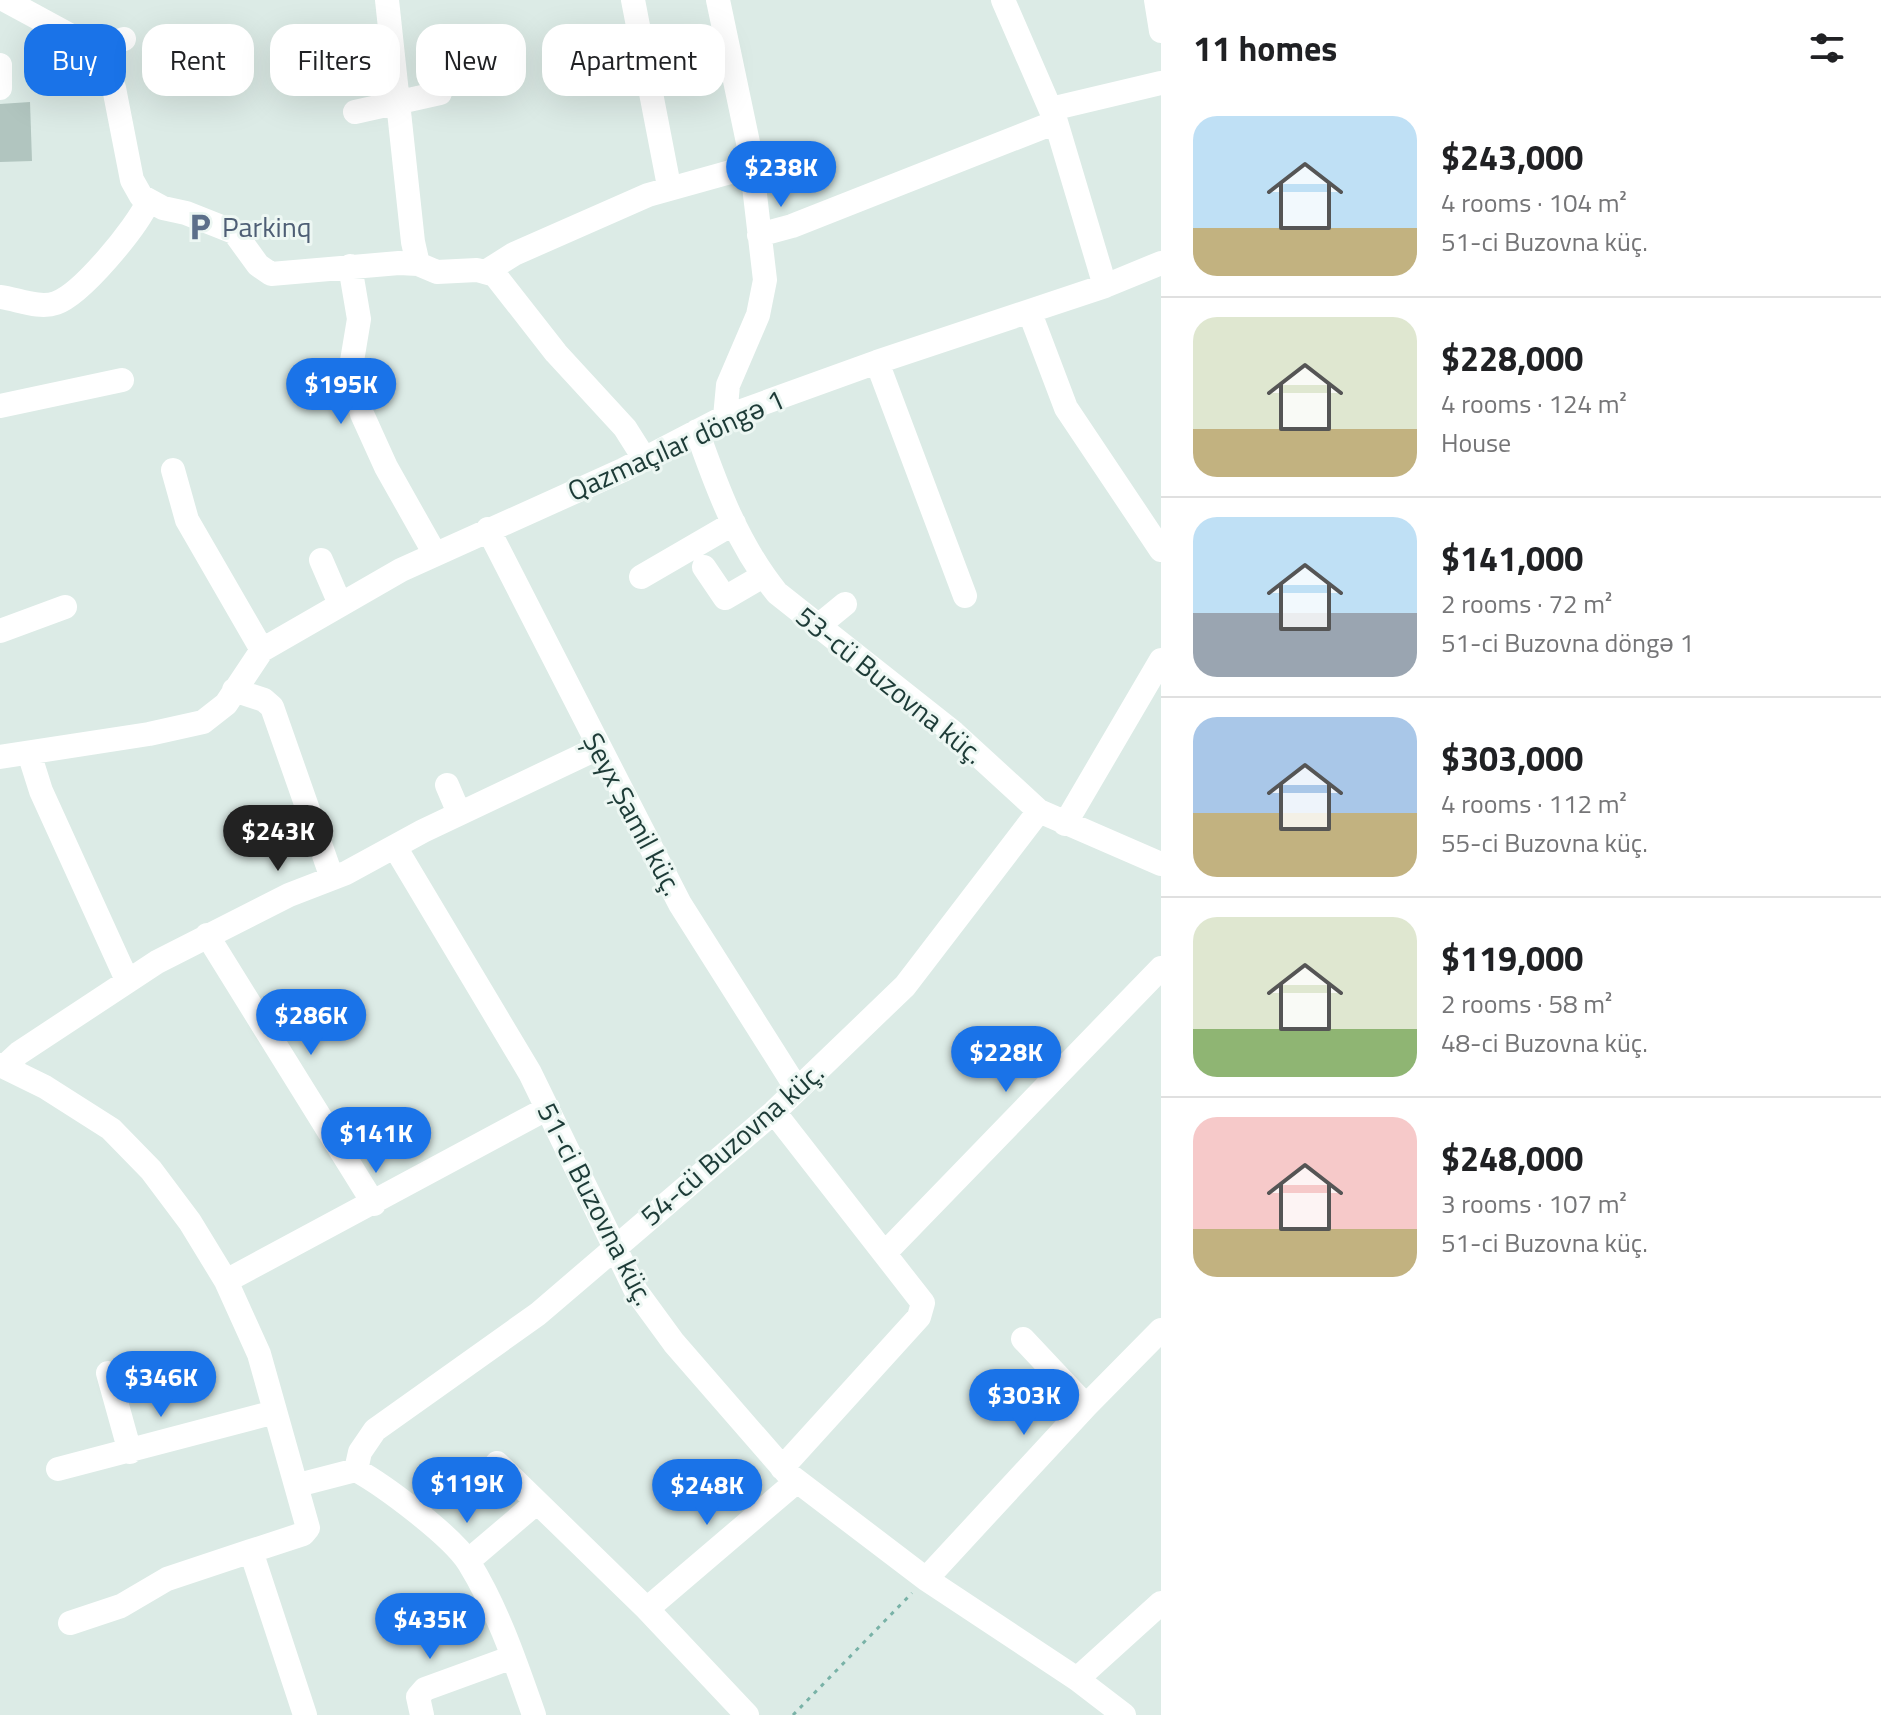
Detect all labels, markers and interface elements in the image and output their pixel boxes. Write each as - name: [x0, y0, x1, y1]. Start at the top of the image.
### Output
- text: 11 homes: [1193, 22, 1337, 74]
- chip: Buy: [24, 24, 126, 96]
- chip: Rent: [142, 24, 254, 96]
- chip: Filters: [270, 24, 400, 96]
- chip: New: [416, 24, 526, 96]
- chip: Apartment: [542, 24, 725, 96]
- icon: filters: [1805, 26, 1849, 70]
- text: $243,000: [1441, 131, 1583, 183]
- pin: $238K: [725, 141, 837, 209]
- text: $238K: [744, 147, 818, 186]
- icon: home: [1257, 148, 1353, 244]
- text: 4 rooms · 104 m²: [1441, 183, 1627, 222]
- place label: Parkinq: [222, 205, 312, 248]
- parking icon: Parkinq: [185, 212, 215, 242]
- text: 51-ci Buzovna küç.: [1441, 222, 1648, 261]
- text: $228,000: [1441, 332, 1583, 384]
- icon: home: [1257, 349, 1353, 445]
- pin: $195K: [285, 358, 397, 426]
- text: $195K: [304, 364, 378, 403]
- street label: Qazmaçılar döngə 1: [560, 377, 791, 512]
- text: 4 rooms · 124 m²: [1441, 384, 1627, 423]
- text: House: [1441, 423, 1511, 462]
- text: $141,000: [1441, 532, 1583, 584]
- icon: home: [1257, 549, 1353, 645]
- text: 2 rooms · 72 m²: [1441, 584, 1612, 623]
- street label: 53-cü Buzovna küç.: [787, 595, 994, 774]
- text: 51-ci Buzovna döngə 1: [1441, 623, 1694, 662]
- street label: Şeyx Şamil küç.: [572, 725, 695, 903]
- text: $303,000: [1441, 732, 1583, 784]
- icon: home: [1257, 749, 1353, 845]
- text: 4 rooms · 112 m²: [1441, 784, 1627, 823]
- pin: $243K: [222, 805, 334, 873]
- text: $243K: [241, 811, 315, 850]
- text: 55-ci Buzovna küç.: [1441, 823, 1648, 862]
- text: $119,000: [1441, 932, 1583, 984]
- icon: home: [1257, 949, 1353, 1045]
- text: 2 rooms · 58 m²: [1441, 984, 1612, 1023]
- pin: $286K: [255, 989, 367, 1057]
- text: $286K: [274, 995, 348, 1034]
- text: 48-ci Buzovna küç.: [1441, 1023, 1648, 1062]
- pin: $228K: [950, 1026, 1062, 1094]
- text: $228K: [969, 1032, 1043, 1071]
- street label: 54-cü Buzovna küç.: [630, 1051, 833, 1236]
- street label: 51-ci Buzovna küç.: [527, 1095, 666, 1313]
- pin: $141K: [320, 1107, 432, 1175]
- text: $141K: [339, 1113, 413, 1152]
- text: $248,000: [1441, 1132, 1583, 1184]
- icon: home: [1257, 1149, 1353, 1245]
- text: 3 rooms · 107 m²: [1441, 1184, 1627, 1223]
- text: 51-ci Buzovna küç.: [1441, 1223, 1648, 1262]
- pin: $346K: [105, 1351, 217, 1419]
- text: $346K: [124, 1357, 198, 1396]
- pin: $303K: [968, 1369, 1080, 1437]
- text: $303K: [987, 1375, 1061, 1414]
- pin: $119K: [411, 1457, 523, 1525]
- pin: $248K: [651, 1459, 763, 1527]
- text: $119K: [430, 1463, 504, 1502]
- text: $248K: [670, 1465, 744, 1504]
- pin: $435K: [374, 1593, 486, 1661]
- text: $435K: [393, 1599, 467, 1638]

